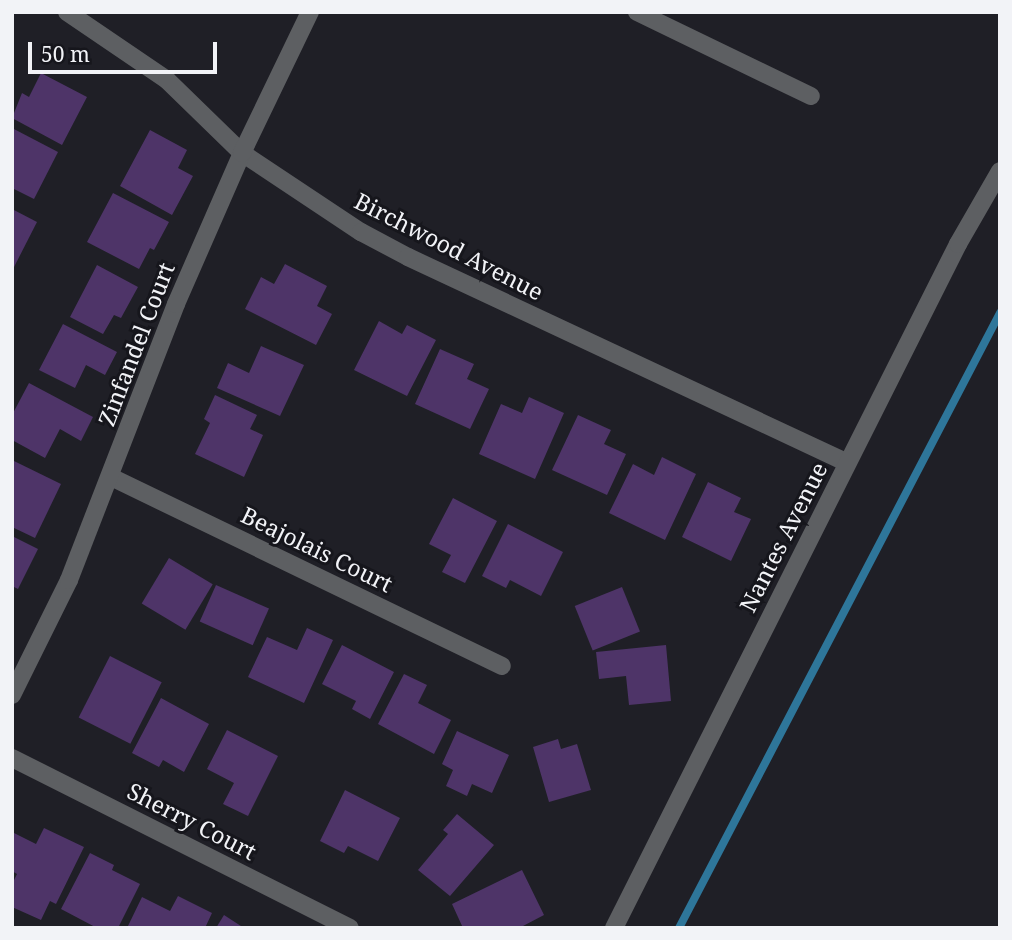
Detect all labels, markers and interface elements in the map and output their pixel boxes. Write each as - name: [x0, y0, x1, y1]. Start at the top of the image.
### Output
- scale bar: [32, 28, 220, 72]
- text: 50 m: [41, 40, 90, 68]
- street label: Birchwood Avenue: [350, 187, 548, 305]
- street label: Zinfandel Court: [92, 259, 180, 429]
- street label: Nantes Avenue: [733, 458, 833, 616]
- street label: Beajolais Court: [237, 500, 397, 598]
- street label: Sherry Court: [123, 777, 261, 865]

